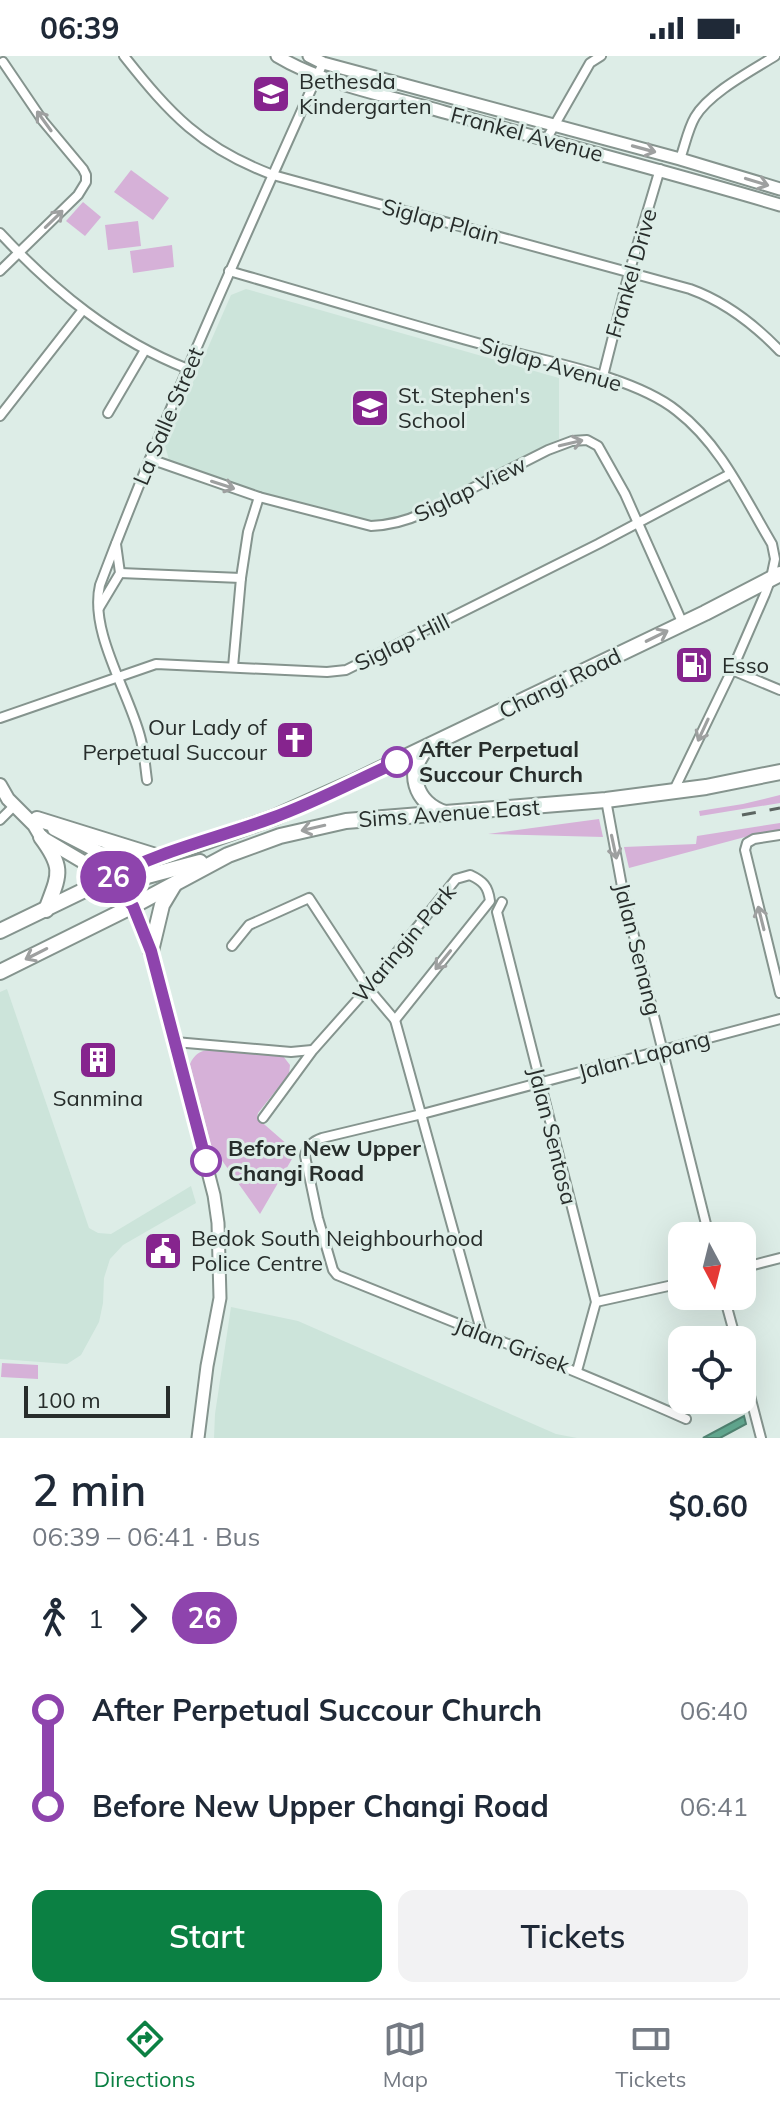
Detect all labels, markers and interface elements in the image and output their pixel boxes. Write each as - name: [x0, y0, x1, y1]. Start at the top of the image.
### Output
- text: 06:39: [40, 9, 119, 47]
- place label: Bethesda Kindergarten: [299, 67, 432, 120]
- school or university icon: Bethesda Kindergarten: [250, 73, 292, 115]
- street label: Frankel Avenue: [448, 100, 606, 168]
- one-way arrow: [35, 111, 52, 133]
- one-way arrow: [630, 142, 656, 157]
- one-way arrow: [744, 176, 769, 190]
- street label: Siglap Plain: [379, 192, 503, 250]
- street label: Frankel Drive: [599, 205, 663, 341]
- one-way arrow: [44, 210, 63, 229]
- street label: Siglap Avenue: [477, 330, 625, 398]
- street label: La Salle Street: [126, 343, 210, 489]
- place label: St. Stephen's School: [398, 381, 530, 434]
- school or university icon: St. Stephen's School: [349, 387, 391, 429]
- one-way arrow: [558, 435, 583, 450]
- street label: Siglap View: [409, 450, 531, 528]
- one-way arrow: [210, 478, 235, 493]
- street label: Siglap Hill: [350, 607, 454, 677]
- one-way arrow: [645, 628, 669, 643]
- street label: Changi Road: [494, 641, 626, 725]
- fuel station icon: Esso: [673, 644, 715, 686]
- place label: Esso: [722, 651, 769, 679]
- place label: Our Lady of Perpetual Succour: [83, 713, 268, 766]
- one-way arrow: [695, 718, 710, 742]
- church icon: Our Lady of Perpetual Succour: [274, 719, 316, 761]
- place label: After Perpetual Succour Church: [419, 735, 583, 788]
- marker: After Perpetual Succour Church: [382, 747, 412, 777]
- street label: Sims Avenue East: [357, 793, 541, 833]
- one-way arrow: [300, 821, 326, 836]
- one-way arrow: [607, 833, 622, 859]
- line badge: 26: [77, 851, 149, 903]
- text: 26: [96, 859, 130, 894]
- street label: Waringin Park: [346, 878, 462, 1008]
- street label: Jalan Senang: [608, 880, 668, 1018]
- one-way arrow: [753, 905, 768, 931]
- one-way arrow: [25, 947, 49, 962]
- one-way arrow: [434, 950, 452, 971]
- street label: Jalan Lapang: [575, 1024, 713, 1086]
- building icon: Sanmina: [77, 1039, 119, 1081]
- street label: Jalan Sentosa: [522, 1065, 584, 1207]
- place label: Sanmina: [53, 1084, 143, 1112]
- place label: Before New Upper Changi Road: [228, 1134, 421, 1187]
- marker: Before New Upper Changi Road: [191, 1146, 221, 1176]
- north arrow: [668, 1222, 756, 1310]
- map controls: [668, 1222, 756, 1414]
- place label: Bedok South Neighbourhood Police Centre: [191, 1224, 484, 1277]
- public building icon: Bedok South Neighbourhood Police Centre: [142, 1230, 184, 1272]
- street label: Jalan Grisek: [450, 1310, 574, 1380]
- button: locate: [668, 1326, 756, 1414]
- scale bar: [24, 1382, 170, 1418]
- text: 100 m: [36, 1386, 101, 1414]
- text: 2 min: [32, 1462, 146, 1517]
- text: $0.60: [669, 1487, 748, 1525]
- text: 06:39 – 06:41 · Bus: [32, 1520, 261, 1553]
- icon: walk: [32, 1596, 76, 1640]
- icon: forward: [116, 1596, 160, 1640]
- text: 26: [188, 1600, 221, 1635]
- text: 1: [88, 1602, 104, 1635]
- text: After Perpetual Succour Church: [92, 1691, 542, 1729]
- text: 06:40: [680, 1694, 748, 1727]
- text: Before New Upper Changi Road: [92, 1787, 549, 1825]
- text: 06:41: [680, 1790, 748, 1823]
- button: Start: [32, 1890, 382, 1982]
- button: Tickets: [398, 1890, 748, 1982]
- tab: Directions: [94, 2017, 195, 2093]
- tab: Map: [383, 2017, 428, 2093]
- tab: Tickets: [615, 2017, 686, 2093]

